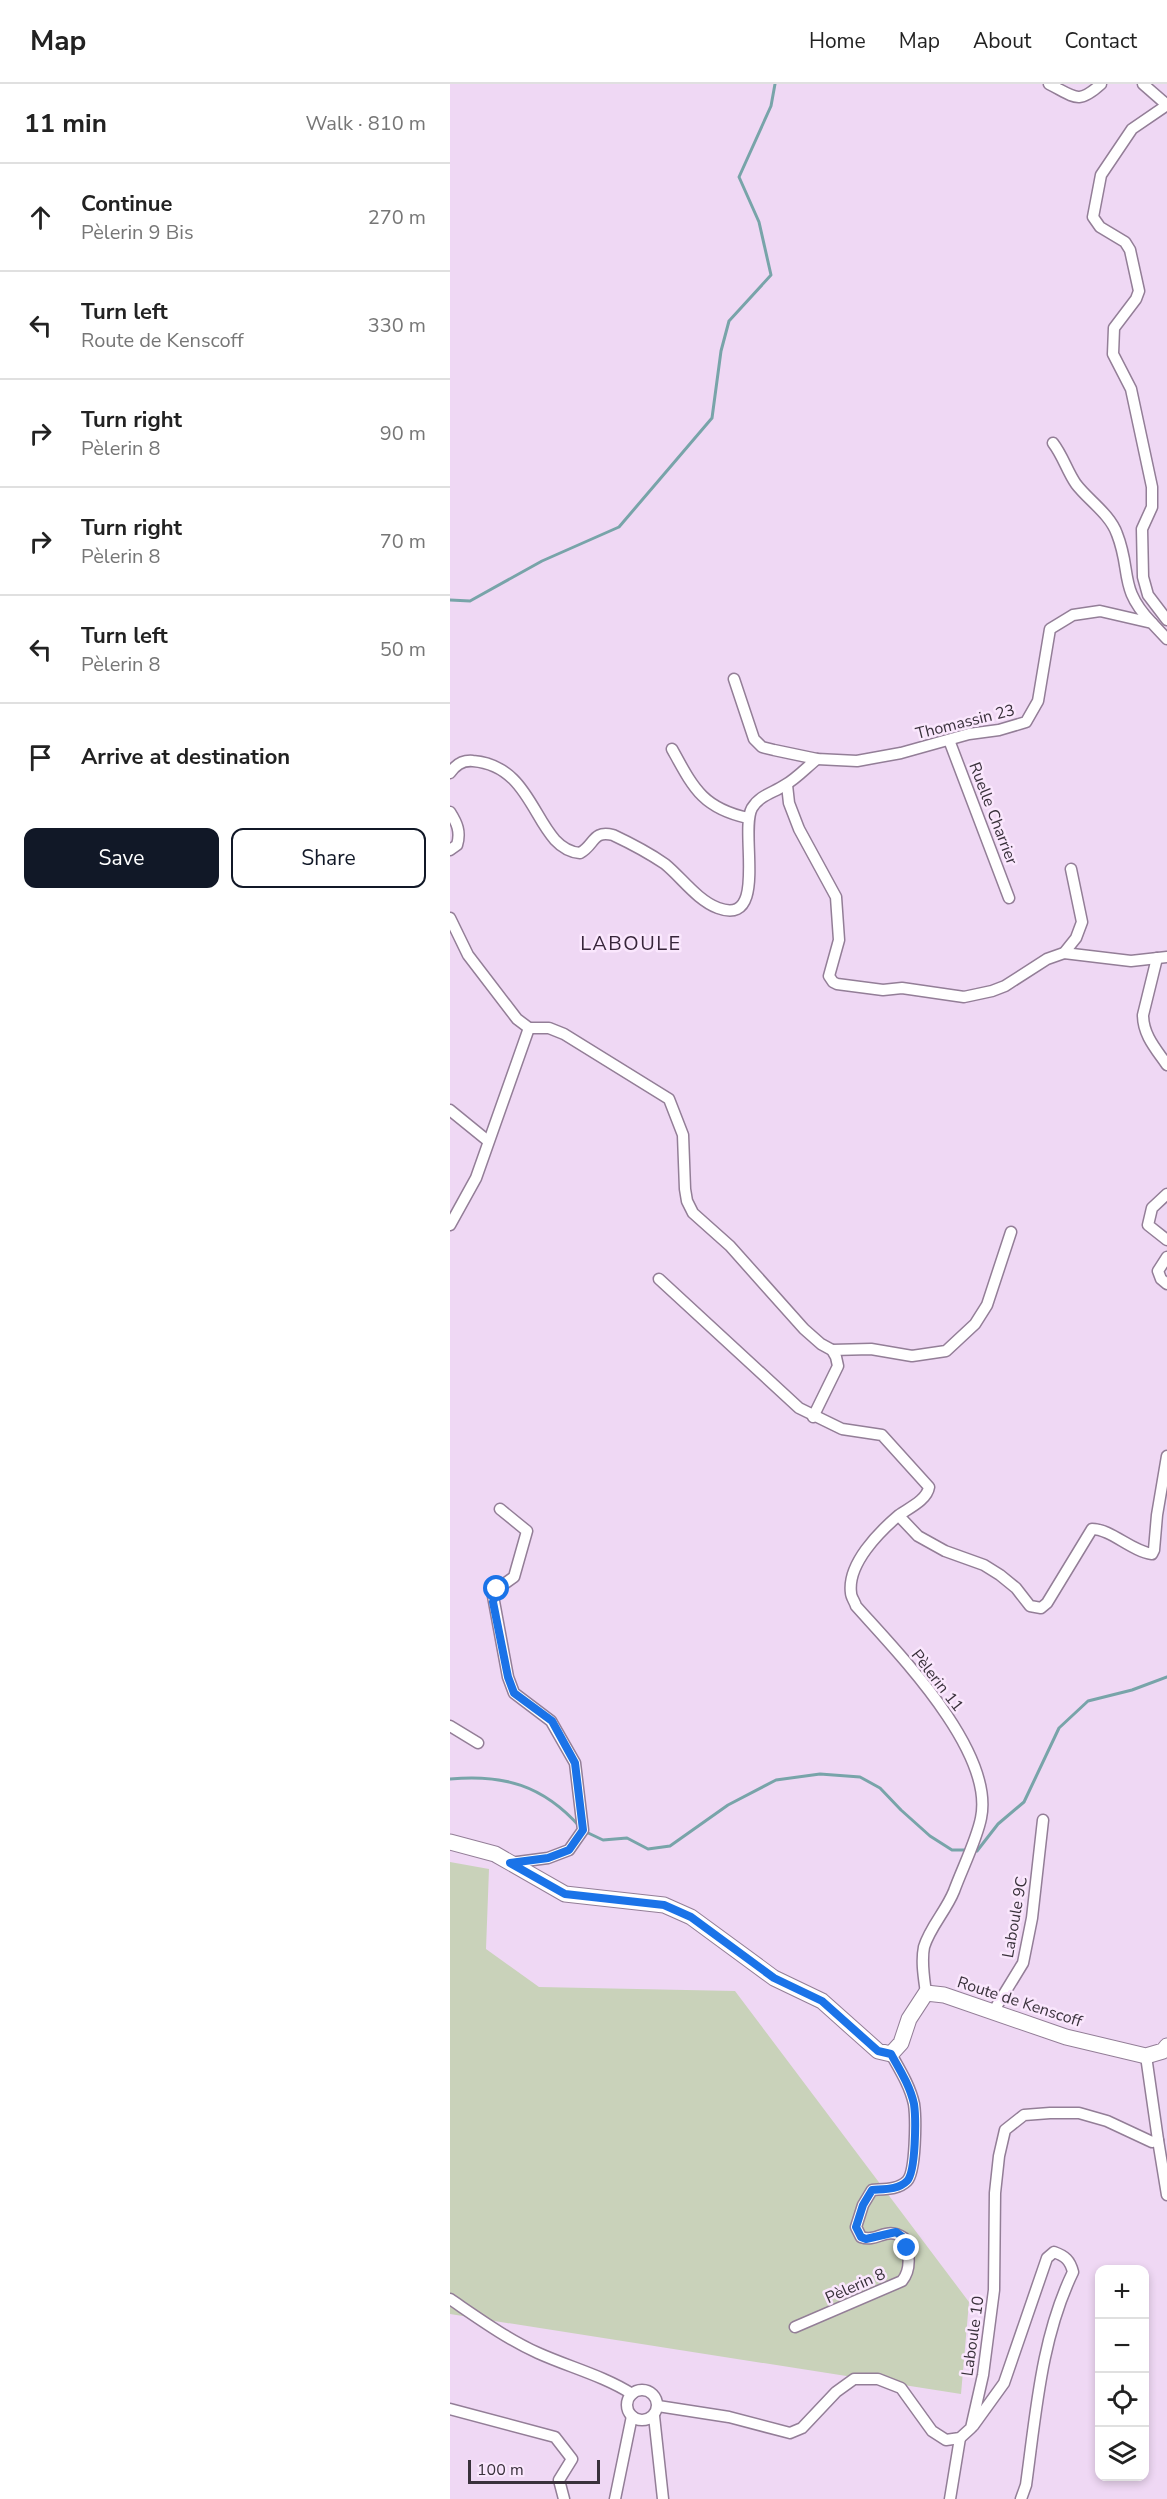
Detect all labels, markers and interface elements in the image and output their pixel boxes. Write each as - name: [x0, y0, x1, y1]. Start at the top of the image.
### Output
- text: Map: [30, 22, 86, 60]
- text: Home: [809, 27, 866, 55]
- text: Map: [899, 27, 940, 55]
- text: About: [973, 27, 1031, 55]
- text: Contact: [1064, 27, 1137, 55]
- text: 11 min: [24, 106, 107, 141]
- text: Walk · 810 m: [306, 110, 426, 137]
- text: Continue: [81, 189, 172, 219]
- icon: ahead: [24, 201, 57, 234]
- text: 270 m: [368, 204, 426, 231]
- text: Pèlerin 9 Bis: [81, 219, 194, 246]
- text: Turn left: [81, 297, 168, 327]
- icon: left: [24, 309, 57, 342]
- text: 330 m: [368, 312, 426, 339]
- text: Route de Kenscoff: [81, 327, 244, 354]
- text: Turn right: [81, 405, 182, 435]
- icon: right: [24, 417, 57, 450]
- text: 90 m: [380, 420, 426, 447]
- text: Pèlerin 8: [81, 435, 161, 462]
- text: Turn right: [81, 513, 182, 543]
- icon: right: [24, 525, 57, 558]
- text: 70 m: [380, 528, 426, 555]
- text: Pèlerin 8: [81, 543, 161, 570]
- text: Turn left: [81, 621, 168, 651]
- icon: left: [24, 633, 57, 666]
- text: 50 m: [380, 636, 426, 663]
- text: Pèlerin 8: [81, 651, 161, 678]
- street label: Thomassin 23: [913, 699, 1017, 745]
- icon: arrive: [24, 741, 57, 774]
- text: Arrive at destination: [81, 742, 290, 772]
- street label: Ruelle Charrier: [963, 759, 1023, 868]
- button: Save: [24, 828, 219, 888]
- button: Share: [231, 828, 426, 888]
- district label: LABOULE: [580, 930, 682, 957]
- route start: [483, 1575, 509, 1601]
- street label: Pèlerin 11: [906, 1645, 968, 1716]
- street label: Laboule 9C: [997, 1875, 1033, 1959]
- street label: Route de Kenscoff: [954, 1971, 1086, 2033]
- route end: [893, 2234, 919, 2260]
- street label: Pèlerin 8: [822, 2263, 889, 2309]
- map controls: [1095, 2265, 1149, 2481]
- button: +: [1095, 2265, 1149, 2319]
- street label: Laboule 10: [956, 2295, 990, 2378]
- button: −: [1095, 2319, 1149, 2373]
- button: locate: [1095, 2373, 1149, 2427]
- button: layers: [1095, 2427, 1149, 2481]
- scale bar: [468, 2457, 600, 2484]
- text: 100 m: [477, 2459, 524, 2481]

